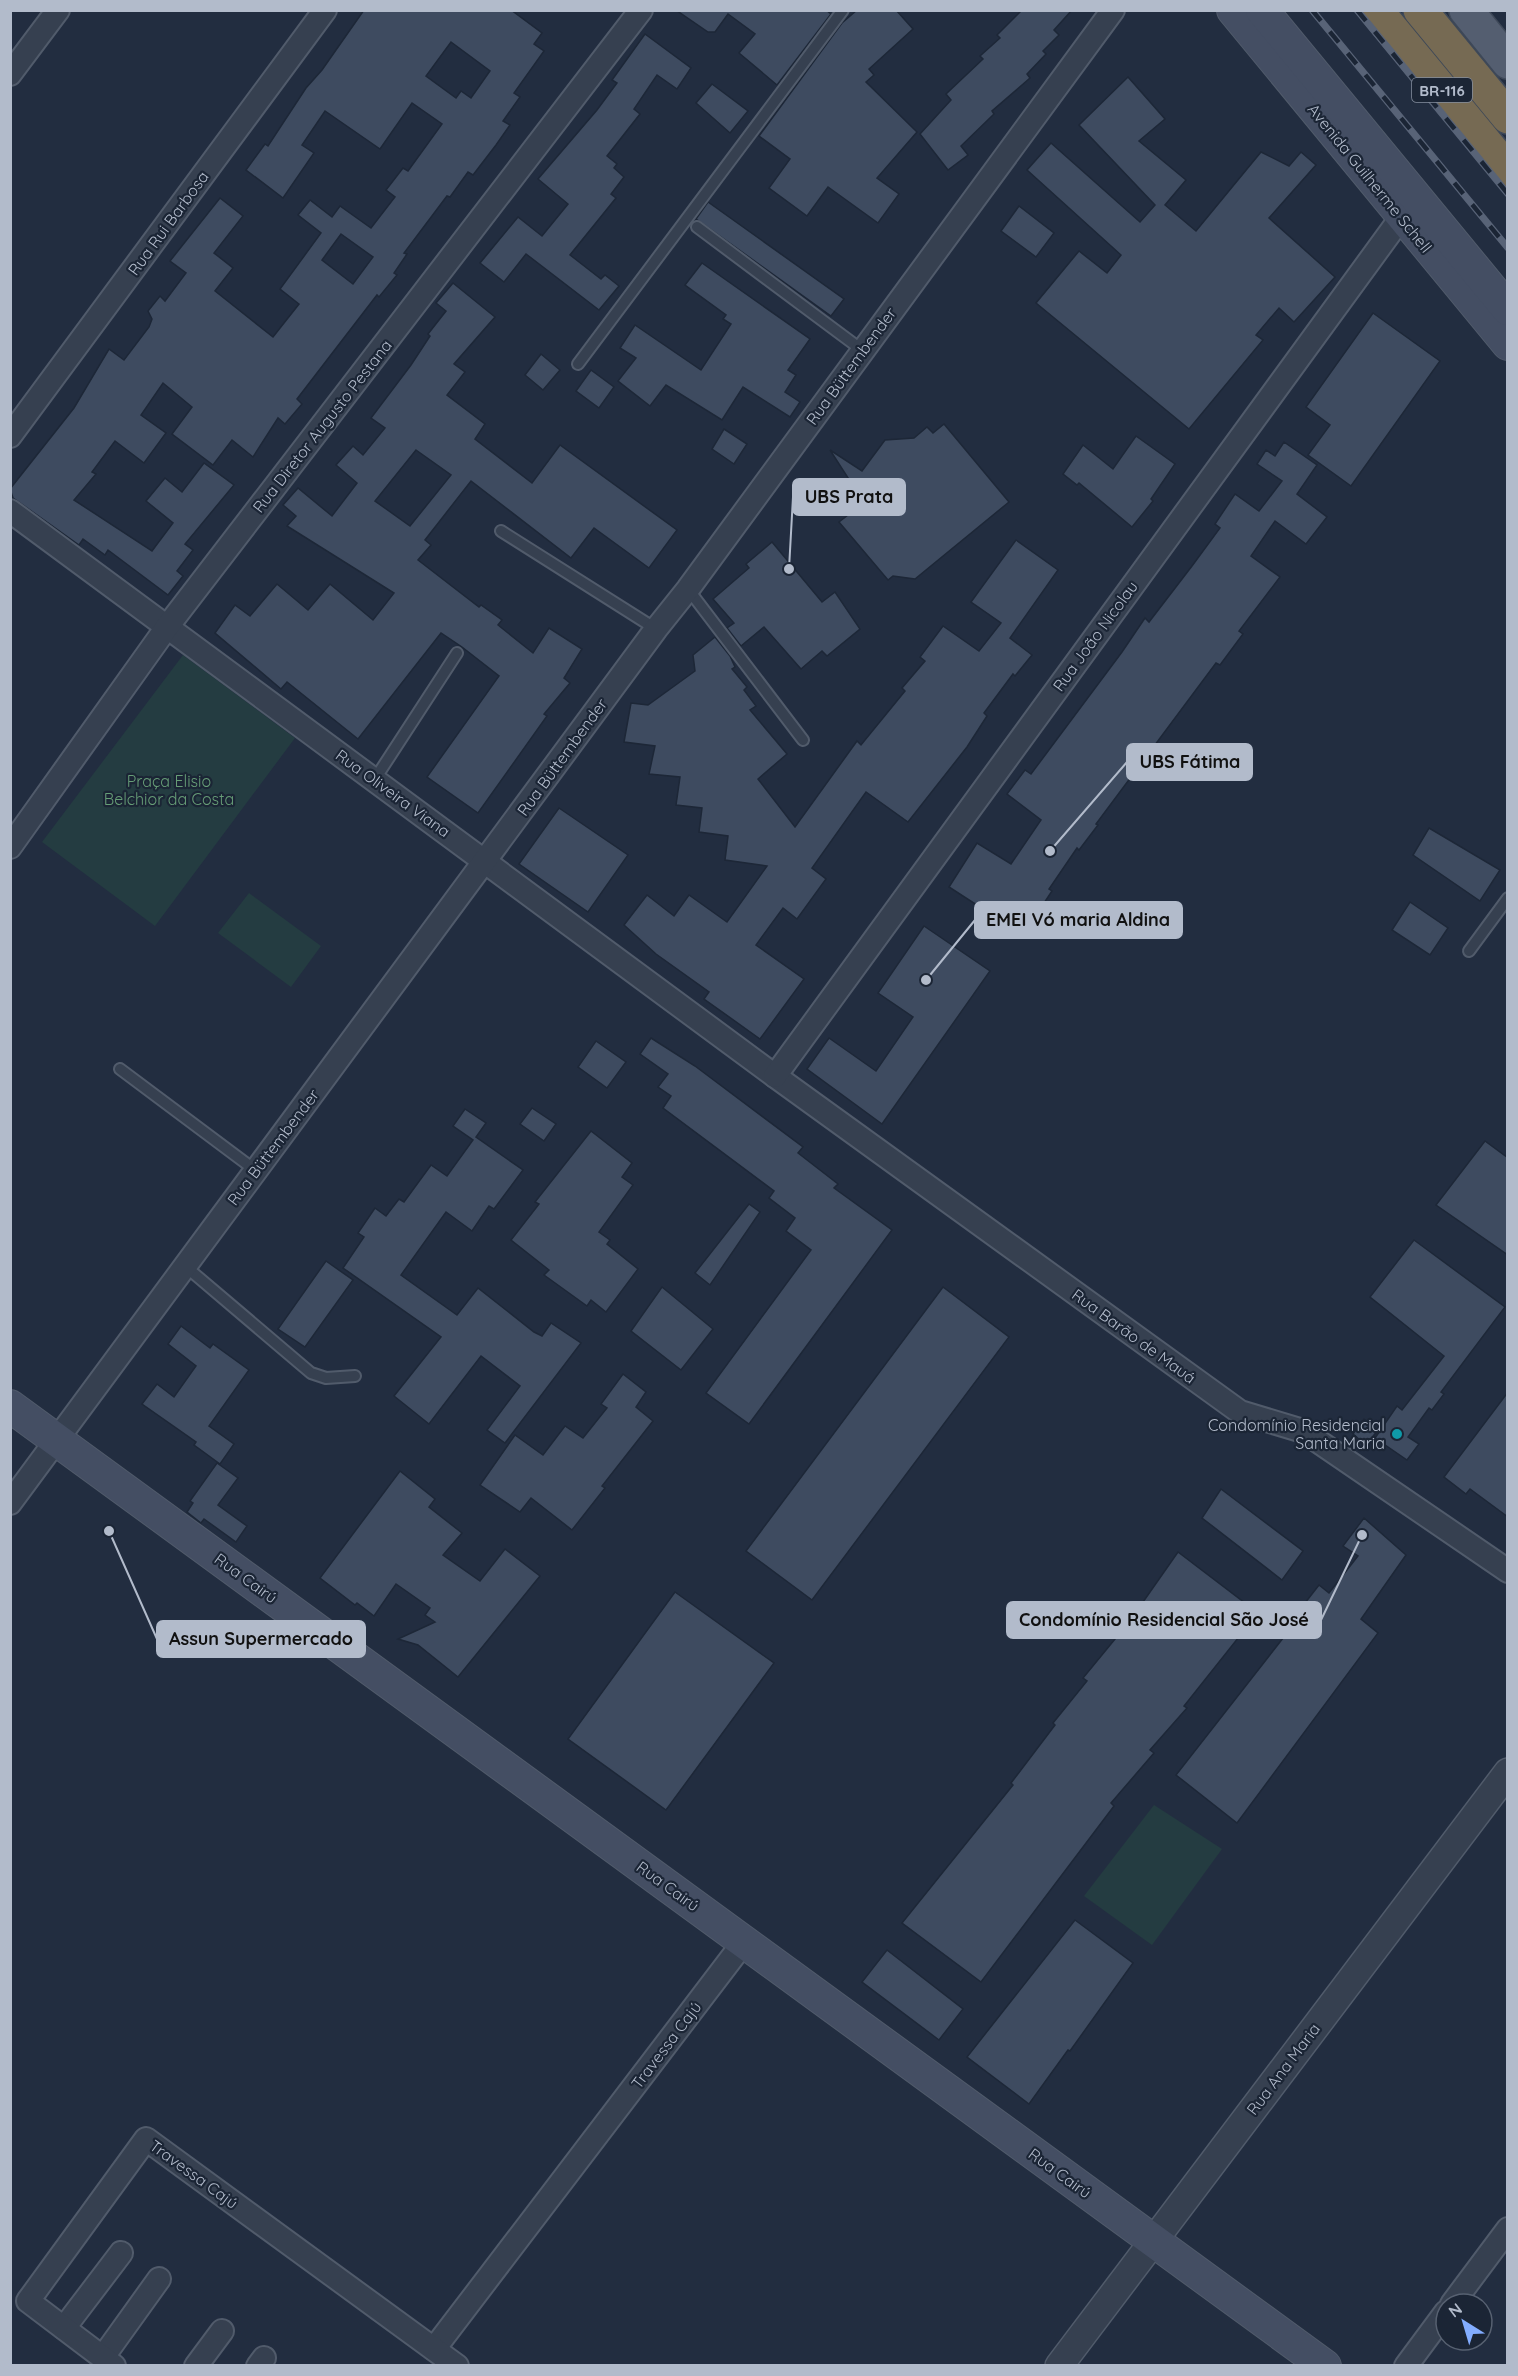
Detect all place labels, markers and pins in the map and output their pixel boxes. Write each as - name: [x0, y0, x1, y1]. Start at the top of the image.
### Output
- callout: UBS Prata: [793, 479, 905, 515]
- callout: UBS Fátima: [1127, 744, 1252, 780]
- callout: EMEI Vó maria Aldina: [975, 902, 1182, 938]
- place label: Condomínio Residencial Santa Maria: [1208, 1415, 1385, 1453]
- marker: Condomínio Residencial Santa Maria: [1390, 1427, 1404, 1441]
- callout: Condomínio Residencial São José: [1007, 1602, 1321, 1638]
- callout: Assun Supermercado: [157, 1621, 365, 1657]

